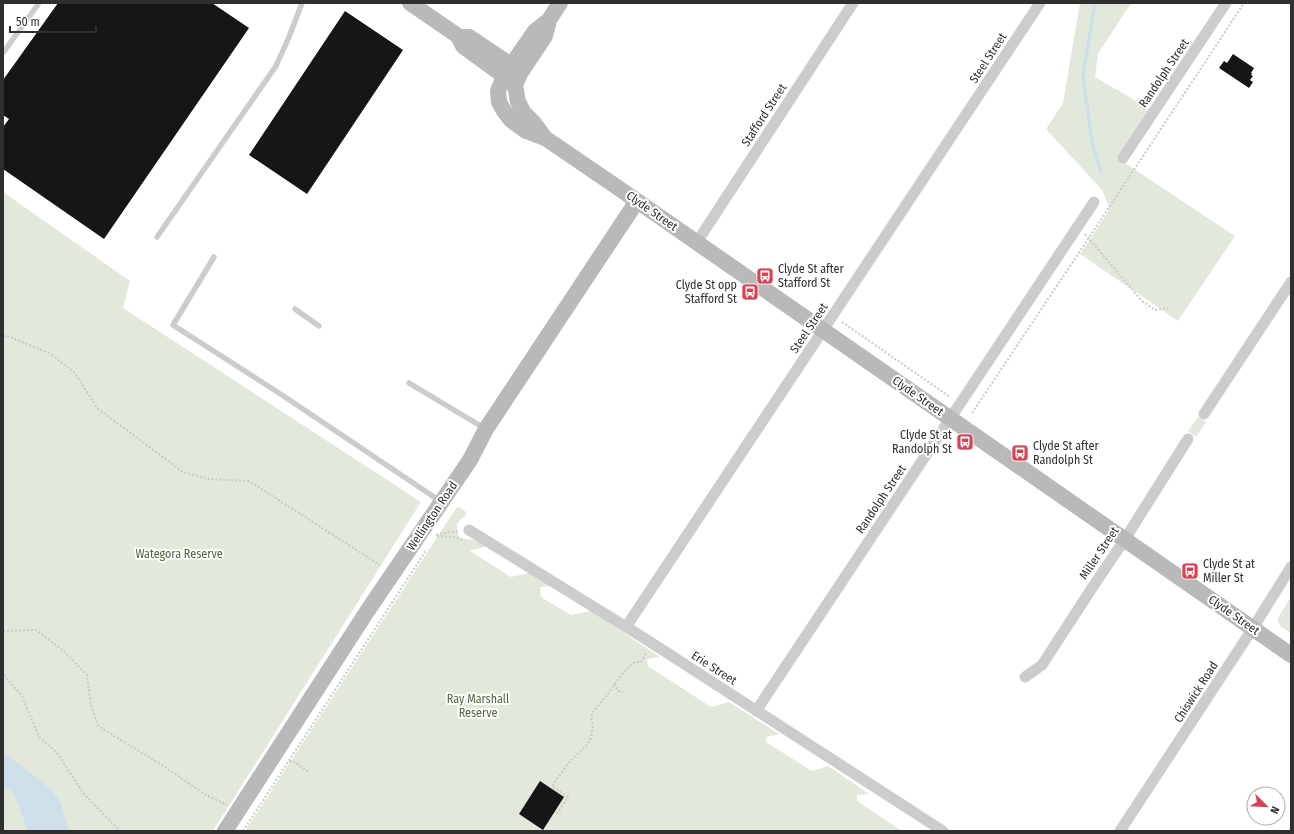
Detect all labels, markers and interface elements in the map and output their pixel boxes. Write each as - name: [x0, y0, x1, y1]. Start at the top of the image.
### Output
- scale bar: [10, 8, 96, 34]
- text: 50 m: [16, 15, 40, 29]
- street label: Steel Street: [967, 30, 1009, 86]
- street label: Randolph Street: [1136, 36, 1192, 110]
- street label: Stafford Street: [739, 81, 789, 149]
- street label: Clyde Street: [624, 188, 680, 234]
- place label: Clyde St after Stafford St: [778, 262, 844, 290]
- bus stop icon: Clyde St after Stafford St: [755, 266, 775, 286]
- place label: Clyde St opp Stafford St: [676, 278, 737, 306]
- bus stop icon: Clyde St opp Stafford St: [740, 282, 760, 302]
- street label: Steel Street: [787, 300, 831, 356]
- street label: Clyde Street: [890, 373, 946, 419]
- place label: Clyde St at Randolph St: [892, 428, 952, 456]
- bus stop icon: Clyde St at Randolph St: [955, 432, 975, 452]
- place label: Clyde St after Randolph St: [1033, 439, 1099, 467]
- bus stop icon: Clyde St after Randolph St: [1010, 443, 1030, 463]
- street label: Randolph Street: [853, 462, 909, 536]
- street label: Wellington Road: [404, 479, 460, 553]
- street label: Miller Street: [1076, 524, 1122, 582]
- park label: Wategora Reserve: [135, 547, 223, 561]
- place label: Clyde St at Miller St: [1203, 557, 1255, 585]
- bus stop icon: Clyde St at Miller St: [1180, 561, 1200, 581]
- street label: Clyde Street: [1206, 592, 1262, 638]
- street label: Erie Street: [689, 648, 739, 688]
- street label: Chiswick Road: [1171, 659, 1221, 725]
- park label: Ray Marshall Reserve: [447, 692, 509, 720]
- north arrow: [1246, 786, 1286, 826]
- text: N: [1267, 804, 1282, 816]

